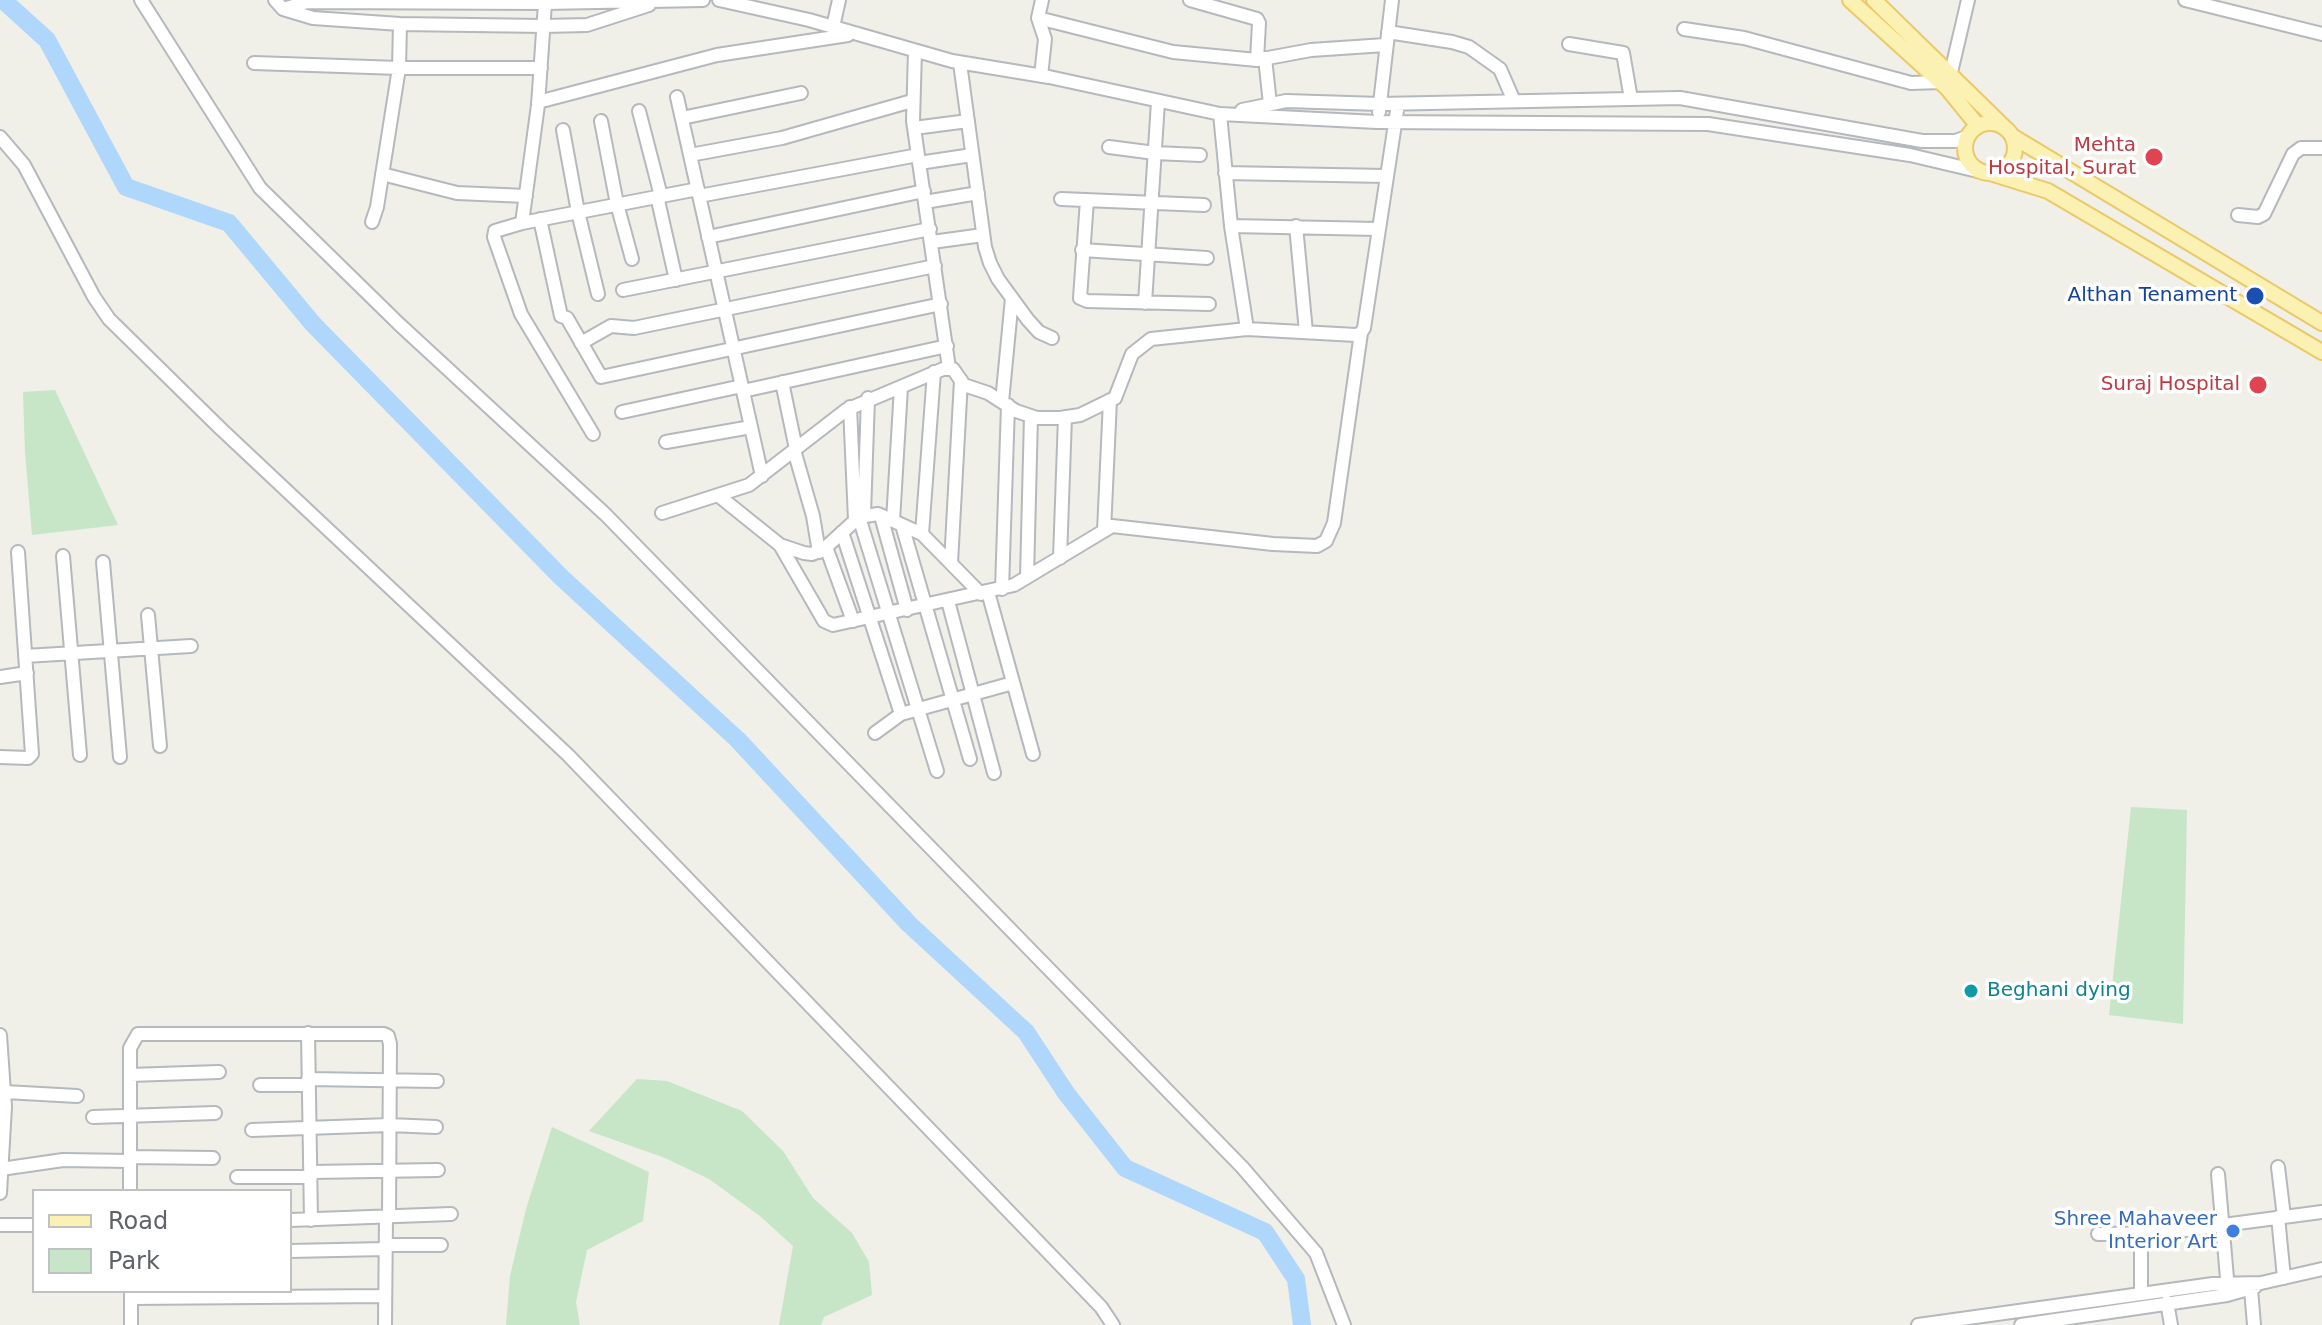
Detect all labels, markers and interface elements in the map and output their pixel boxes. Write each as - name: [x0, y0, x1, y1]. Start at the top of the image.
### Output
- place label: Mehta Hospital, Surat: [1988, 134, 2136, 181]
- marker: Mehta Hospital, Surat: [2143, 146, 2165, 168]
- place label: Althan Tenament: [2068, 284, 2237, 308]
- marker: Althan Tenament: [2244, 285, 2266, 307]
- place label: Suraj Hospital: [2101, 373, 2240, 397]
- marker: Suraj Hospital: [2247, 374, 2269, 396]
- place label: Beghani dying: [1987, 979, 2131, 1003]
- marker: Beghani dying: [1962, 982, 1980, 1000]
- legend: [32, 1189, 292, 1293]
- text: Road: [108, 1207, 168, 1235]
- place label: Shree Mahaveer Interior Art: [2054, 1208, 2217, 1255]
- marker: Shree Mahaveer Interior Art: [2224, 1222, 2242, 1240]
- text: Park: [108, 1247, 160, 1275]

